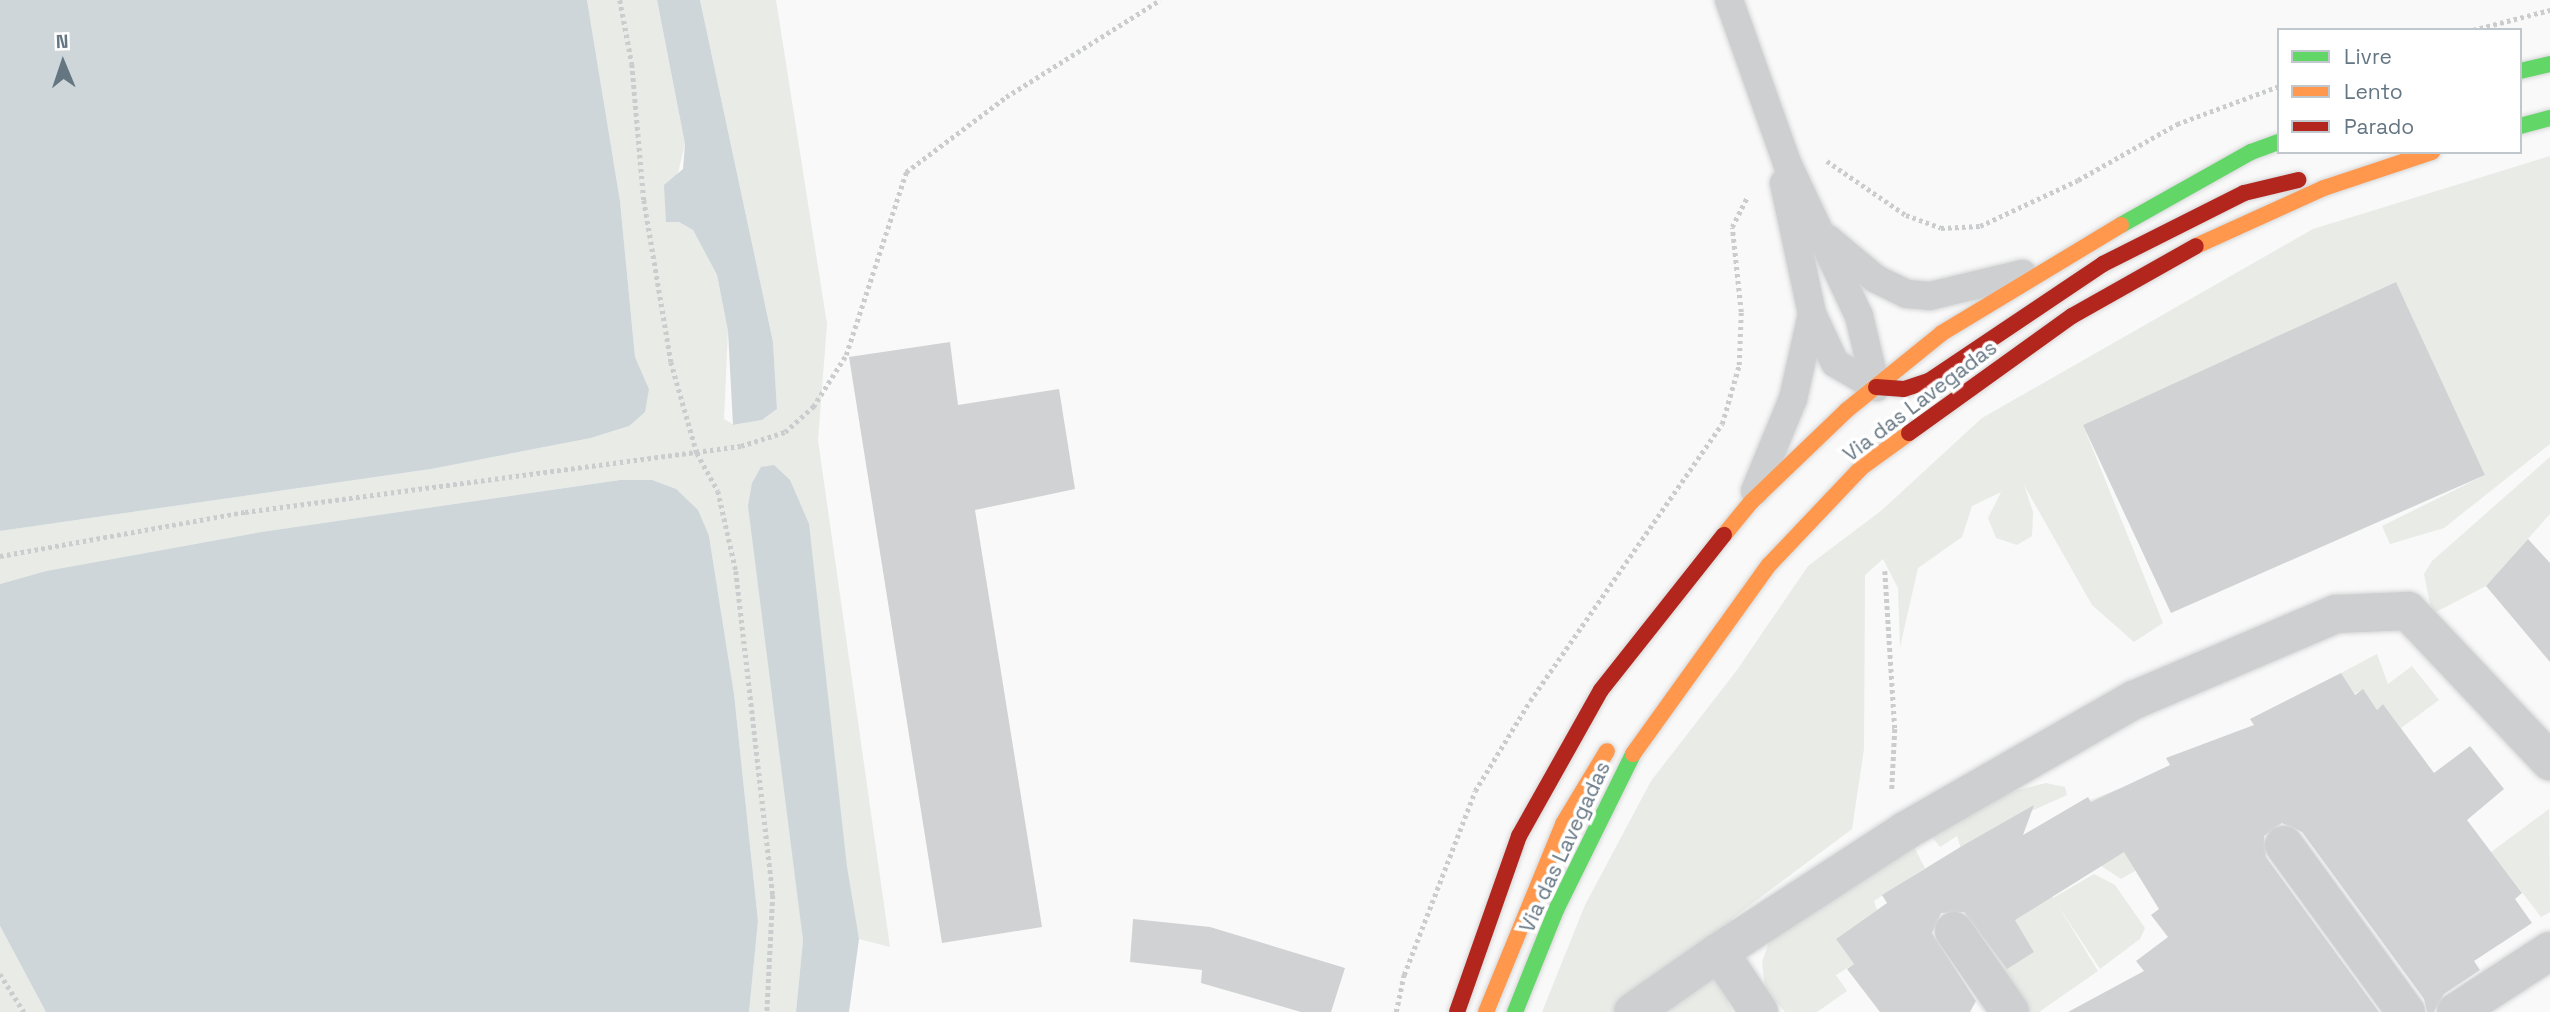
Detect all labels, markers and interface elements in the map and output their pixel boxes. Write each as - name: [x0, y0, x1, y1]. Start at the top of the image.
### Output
- north arrow: [28, 28, 98, 98]
- legend: [2277, 28, 2522, 154]
- text: N: [55, 29, 69, 54]
- text: Livre: [2344, 43, 2392, 70]
- text: Lento: [2344, 78, 2403, 105]
- text: Parado: [2344, 113, 2414, 140]
- street label: Via das Lavegadas: [1838, 335, 2002, 467]
- street label: Via das Lavegadas: [1514, 757, 1616, 937]

